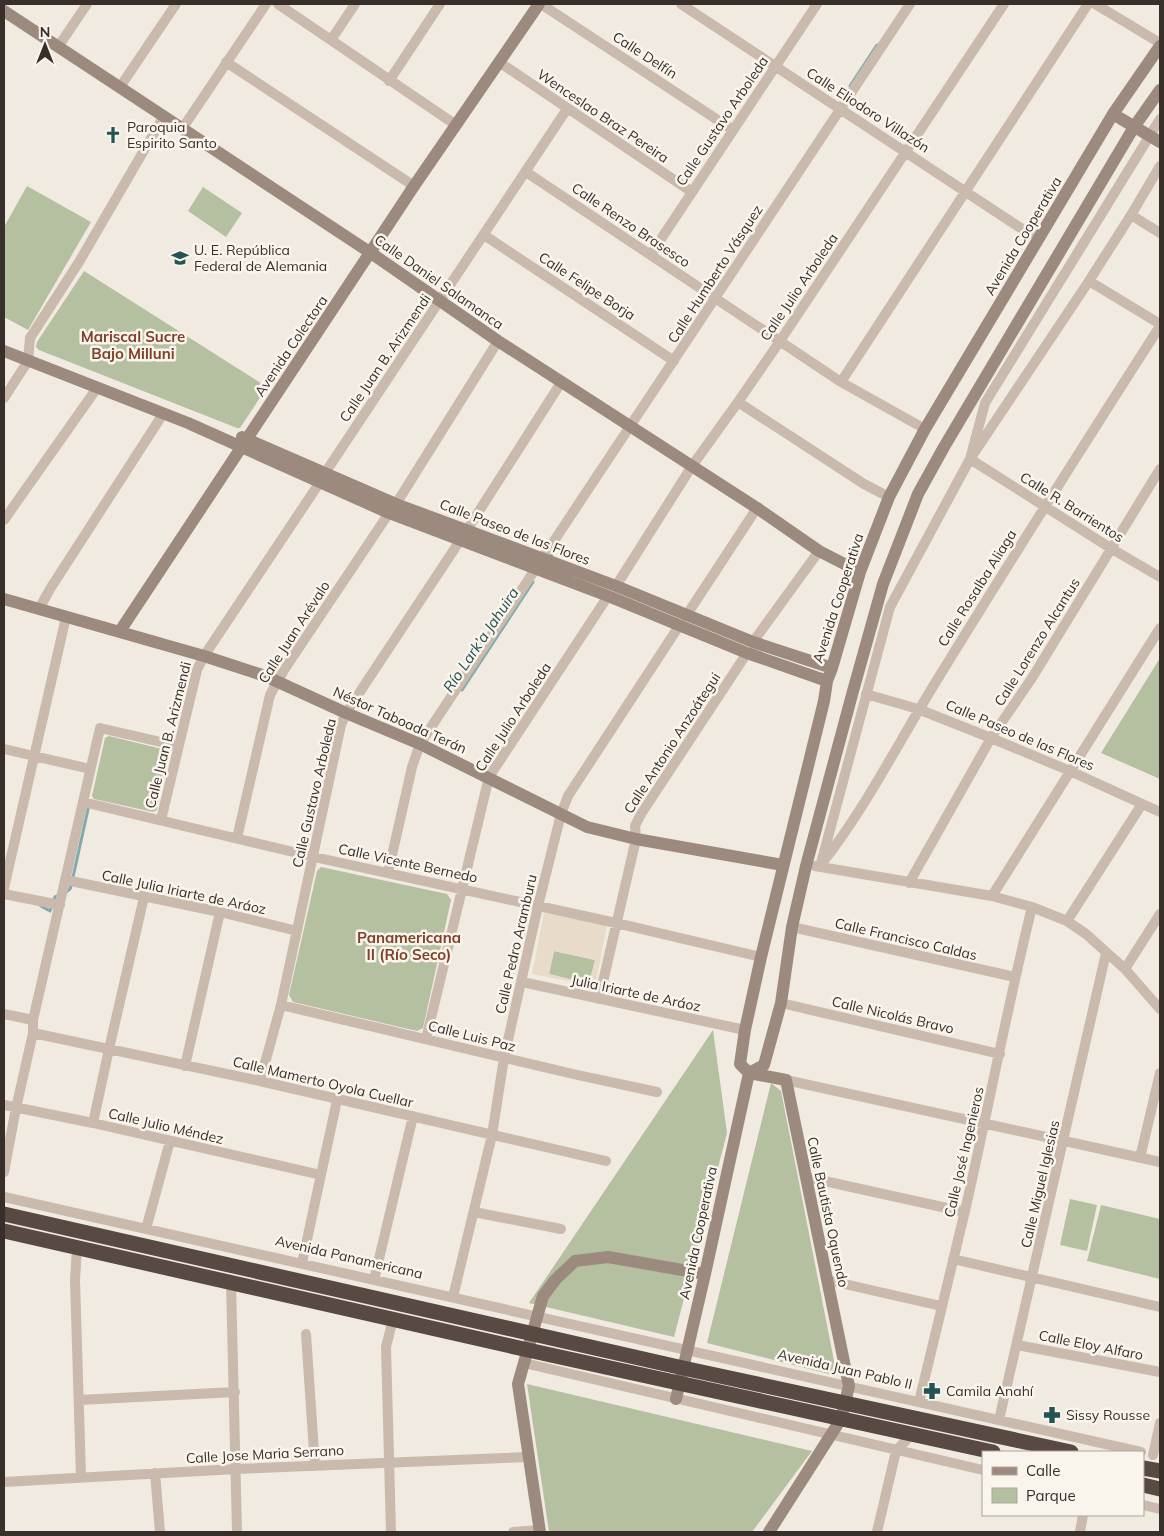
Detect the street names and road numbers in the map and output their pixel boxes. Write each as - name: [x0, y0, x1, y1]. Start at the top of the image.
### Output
- street label: Calle Delfín: [609, 27, 681, 83]
- street label: Calle Gustavo Arboleda: [672, 53, 772, 189]
- street label: Calle Eliodoro Villazón: [803, 63, 933, 157]
- street label: Wenceslao Braz Pereira: [534, 65, 672, 167]
- street label: Avenida Cooperativa: [980, 173, 1066, 299]
- street label: Calle Renzo Brasesco: [568, 179, 694, 271]
- street label: Calle Humberto Vásquez: [664, 202, 766, 346]
- street label: Calle Julio Arboleda: [756, 230, 842, 344]
- street label: Calle Daniel Salamanca: [371, 231, 507, 333]
- street label: Calle Felipe Borja: [535, 248, 639, 324]
- street label: Calle Juan B. Arizmendi: [335, 291, 435, 425]
- street label: Avenida Colectora: [251, 292, 331, 400]
- street label: Calle R. Barrientos: [1017, 468, 1127, 546]
- street label: Calle Paseo de las Flores: [437, 495, 593, 569]
- street label: Calle Rosalba Aliaga: [934, 526, 1020, 650]
- street label: Avenida Cooperativa: [809, 531, 867, 665]
- street label: Calle Lorenzo Alcantus: [990, 574, 1084, 709]
- street label: Calle Juan Arévalo: [254, 577, 334, 687]
- street label: Calle Julio Arboleda: [471, 659, 555, 775]
- street label: Calle Juan B. Arizmendi: [141, 660, 195, 810]
- street label: Calle Antonio Anzoátegui: [620, 669, 724, 817]
- street label: Néstor Taboada Terán: [330, 682, 470, 758]
- street label: Calle Paseo de las Flores: [943, 695, 1097, 775]
- street label: Calle Gustavo Arboleda: [288, 717, 340, 869]
- street label: Calle Vicente Bernedo: [337, 839, 479, 887]
- street label: Calle Julia Iriarte de Aráoz: [100, 866, 268, 918]
- street label: Calle Pedro Aramburu: [491, 872, 541, 1016]
- street label: Calle Francisco Caldas: [833, 914, 979, 964]
- street label: Julia Iriarte de Aráoz: [570, 970, 702, 1016]
- street label: Calle Nicolás Bravo: [830, 992, 956, 1038]
- street label: Calle Luis Paz: [426, 1016, 518, 1056]
- street label: Calle Mamerto Oyola Cuellar: [231, 1052, 416, 1112]
- street label: Calle José Ingenieros: [940, 1085, 988, 1219]
- street label: Calle Julio Méndez: [107, 1104, 225, 1148]
- street label: Calle Miguel Iglesias: [1017, 1118, 1063, 1250]
- street label: Calle Bautista Oquendo: [803, 1135, 853, 1289]
- street label: Avenida Cooperativa: [675, 1165, 721, 1301]
- street label: Avenida Panamericana: [273, 1231, 425, 1283]
- street label: Calle Eloy Alfaro: [1037, 1326, 1145, 1364]
- street label: Avenida Juan Pablo II: [776, 1345, 914, 1393]
- street label: Calle Jose Maria Serrano: [185, 1441, 345, 1467]

